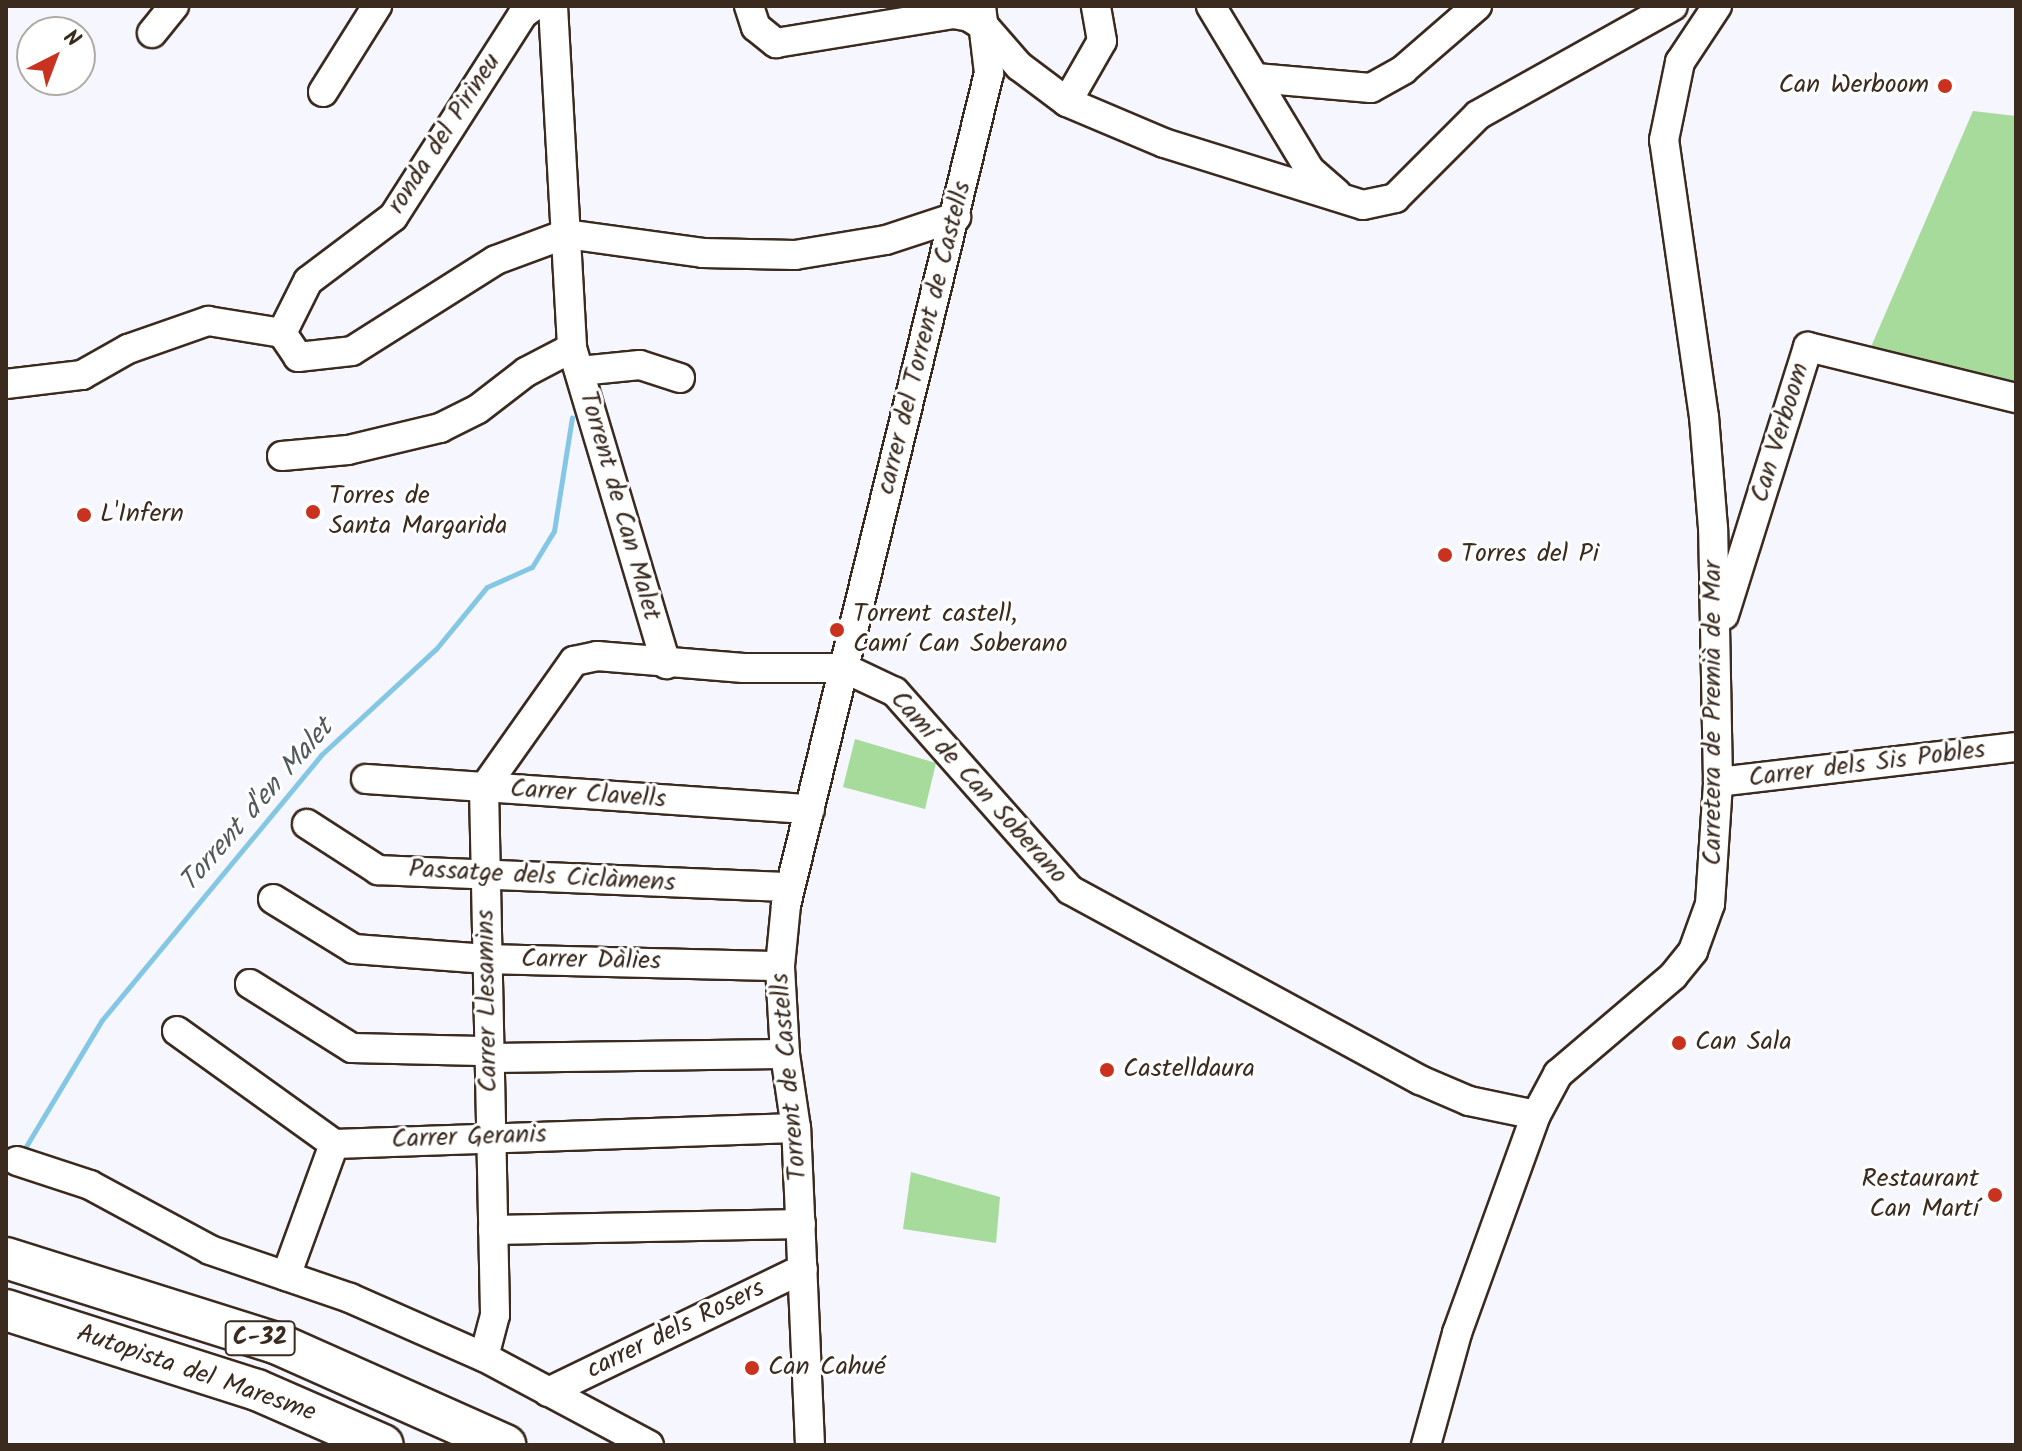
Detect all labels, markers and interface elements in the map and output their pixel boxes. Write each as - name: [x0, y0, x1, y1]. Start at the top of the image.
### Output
- north arrow: [16, 16, 96, 96]
- text: N: [54, 22, 88, 57]
- street label: ronda del Pirineu: [382, 48, 508, 220]
- place label: Can Werboom: [1778, 70, 1929, 102]
- marker: Can Werboom: [1936, 77, 1954, 95]
- street label: carrer del Torrent de Castells: [871, 178, 979, 498]
- street label: Can Verboom: [1745, 360, 1817, 506]
- street label: Torrent de Can Malet: [571, 388, 667, 624]
- place label: Torres de Santa Margarida: [329, 481, 507, 542]
- place label: L'Infern: [100, 499, 184, 531]
- marker: Torres de Santa Margarida: [304, 503, 322, 521]
- marker: L'Infern: [75, 506, 93, 524]
- place label: Torres del Pi: [1461, 539, 1599, 571]
- marker: Torres del Pi: [1436, 546, 1454, 564]
- street label: Carretera de Premià de Mar: [1698, 560, 1730, 866]
- place label: Torrent castell, Camí Can Soberano: [853, 599, 1067, 660]
- marker: Torrent castell, Camí Can Soberano: [828, 621, 846, 639]
- street label: Camí de Can Soberano: [883, 685, 1073, 891]
- water label: Torrent d'en Malet: [173, 713, 341, 899]
- street label: Carrer dels Sis Pobles: [1747, 735, 1987, 795]
- street label: Carrer Clavells: [509, 774, 667, 816]
- street label: Passatge dels Ciclàmens: [408, 854, 676, 900]
- street label: Carrer Llesamins: [471, 909, 505, 1093]
- street label: Carrer Dàlies: [521, 944, 661, 978]
- street label: Torrent de Castells: [765, 972, 815, 1182]
- place label: Can Sala: [1695, 1027, 1792, 1059]
- marker: Can Sala: [1670, 1034, 1688, 1052]
- place label: Castelldaura: [1123, 1054, 1255, 1086]
- marker: Castelldaura: [1098, 1061, 1116, 1079]
- street label: Carrer Geranis: [391, 1120, 547, 1156]
- place label: Restaurant Can Martí: [1862, 1164, 1979, 1226]
- marker: Restaurant Can Martí: [1986, 1186, 2004, 1204]
- street label: carrer dels Rosers: [582, 1274, 770, 1386]
- street label: Autopista del Maresme: [73, 1318, 319, 1430]
- road number: C-32: [224, 1318, 296, 1358]
- place label: Can Cahué: [768, 1352, 886, 1384]
- marker: Can Cahué: [743, 1359, 761, 1377]

